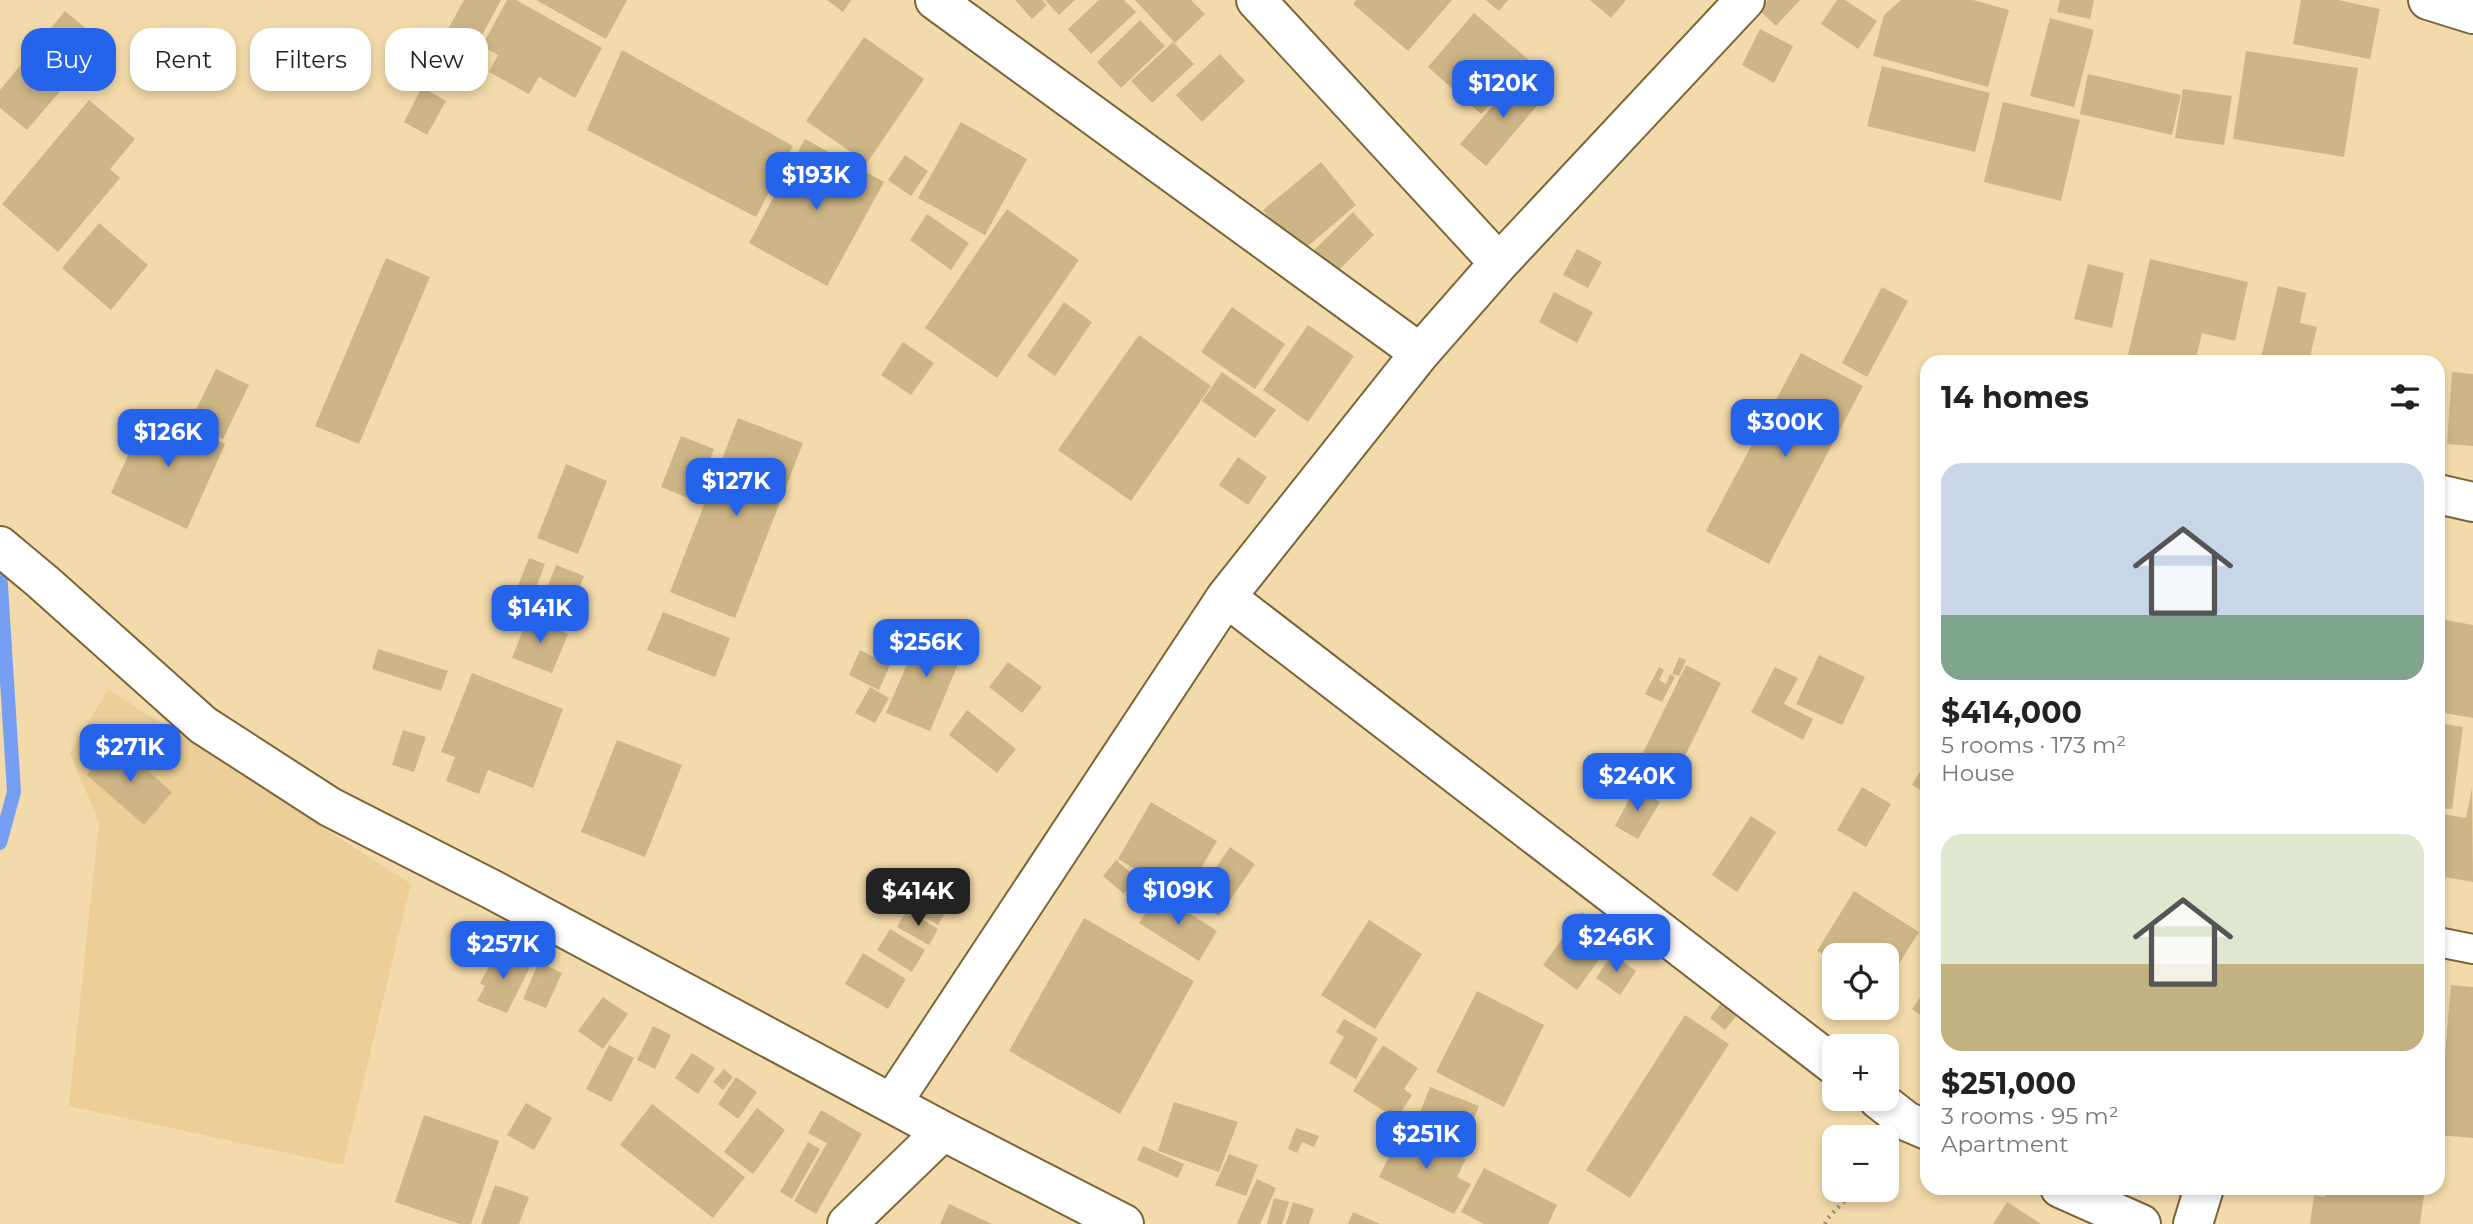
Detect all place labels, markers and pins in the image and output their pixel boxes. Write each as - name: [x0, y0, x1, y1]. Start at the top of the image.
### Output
- pin: $120K: [1454, 60, 1552, 120]
- pin: $193K: [767, 152, 865, 212]
- pin: $300K: [1736, 400, 1834, 459]
- pin: $126K: [119, 410, 217, 469]
- pin: $127K: [687, 458, 785, 518]
- pin: $141K: [491, 586, 589, 645]
- pin: $256K: [877, 620, 975, 679]
- pin: $271K: [81, 724, 179, 784]
- pin: $240K: [1588, 754, 1686, 813]
- pin: $109K: [1129, 867, 1227, 927]
- pin: $414K: [869, 869, 967, 928]
- pin: $246K: [1567, 914, 1665, 974]
- pin: $257K: [454, 922, 552, 981]
- pin: $251K: [1377, 1112, 1475, 1171]

